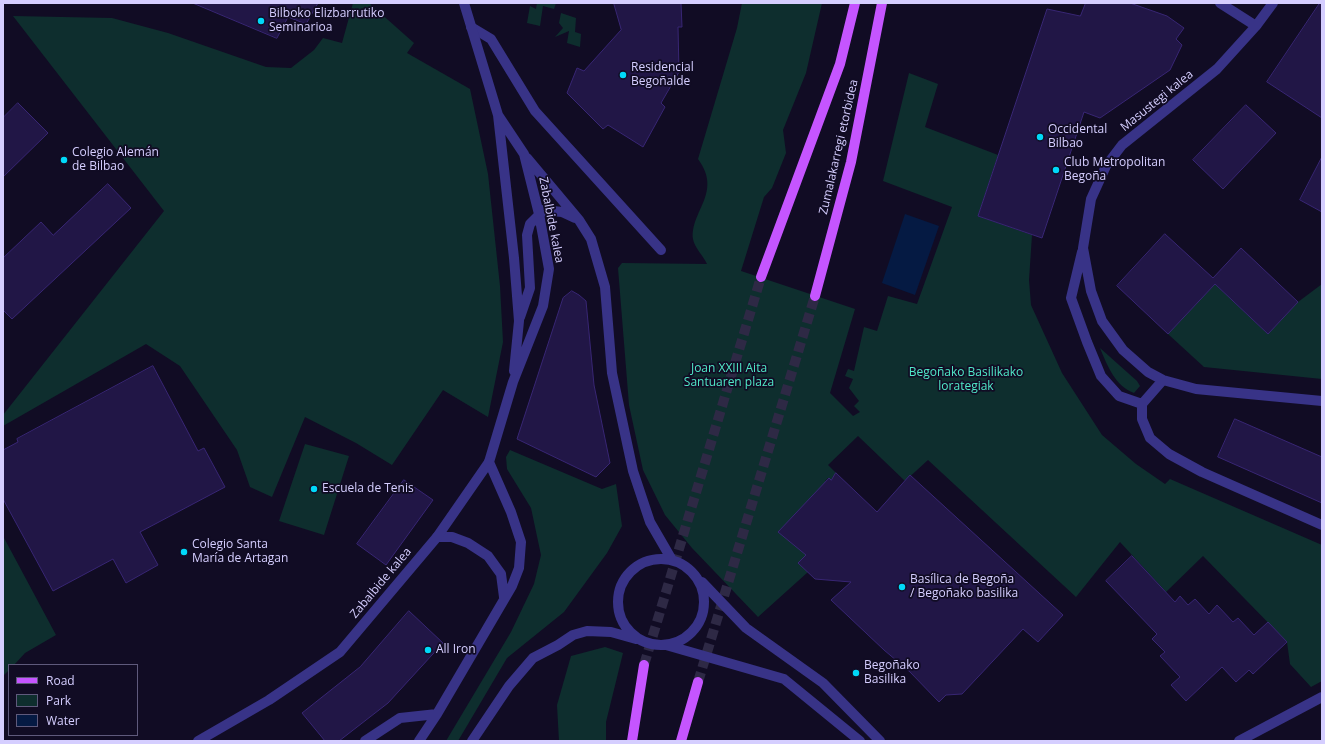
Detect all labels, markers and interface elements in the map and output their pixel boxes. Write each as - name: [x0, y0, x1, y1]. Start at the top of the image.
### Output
- place label: Bilboko Elizbarrutiko Seminarioa: [269, 7, 384, 35]
- marker: Bilboko Elizbarrutiko Seminarioa: [256, 16, 266, 26]
- place label: Residencial Begoñalde: [631, 61, 694, 89]
- street label: Masustegi kalea: [1118, 67, 1196, 135]
- marker: Residencial Begoñalde: [618, 70, 628, 80]
- street label: Zumalakarregi etorbidea: [816, 78, 862, 216]
- place label: Occidental Bilbao: [1048, 123, 1107, 151]
- marker: Occidental Bilbao: [1035, 132, 1045, 142]
- place label: Colegio Alemán de Bilbao: [72, 146, 159, 174]
- marker: Colegio Alemán de Bilbao: [59, 155, 69, 165]
- place label: Club Metropolitan Begoña: [1064, 156, 1165, 184]
- marker: Club Metropolitan Begoña: [1051, 165, 1061, 175]
- street label: Zabalbide kalea: [536, 176, 566, 264]
- park label: Joan XXIII Aita Santuaren plaza: [684, 362, 774, 390]
- park label: Begoñako Basilikako lorategiak: [909, 366, 1023, 394]
- place label: Escuela de Tenis: [322, 482, 414, 496]
- marker: Escuela de Tenis: [309, 484, 319, 494]
- place label: Colegio Santa María de Artagan: [192, 538, 288, 566]
- street label: Zabalbide kalea: [347, 545, 415, 621]
- marker: Colegio Santa María de Artagan: [179, 547, 189, 557]
- place label: Basílica de Begoña / Begoñako basilika: [910, 573, 1018, 601]
- marker: Basílica de Begoña / Begoñako basilika: [897, 582, 907, 592]
- place label: All Iron: [436, 643, 476, 657]
- marker: All Iron: [423, 645, 433, 655]
- place label: Begoñako Basilika: [864, 659, 920, 687]
- legend: [8, 664, 138, 736]
- marker: Begoñako Basilika: [851, 668, 861, 678]
- text: Road: [46, 672, 75, 689]
- text: Park: [46, 692, 71, 709]
- text: Water: [46, 712, 80, 729]

